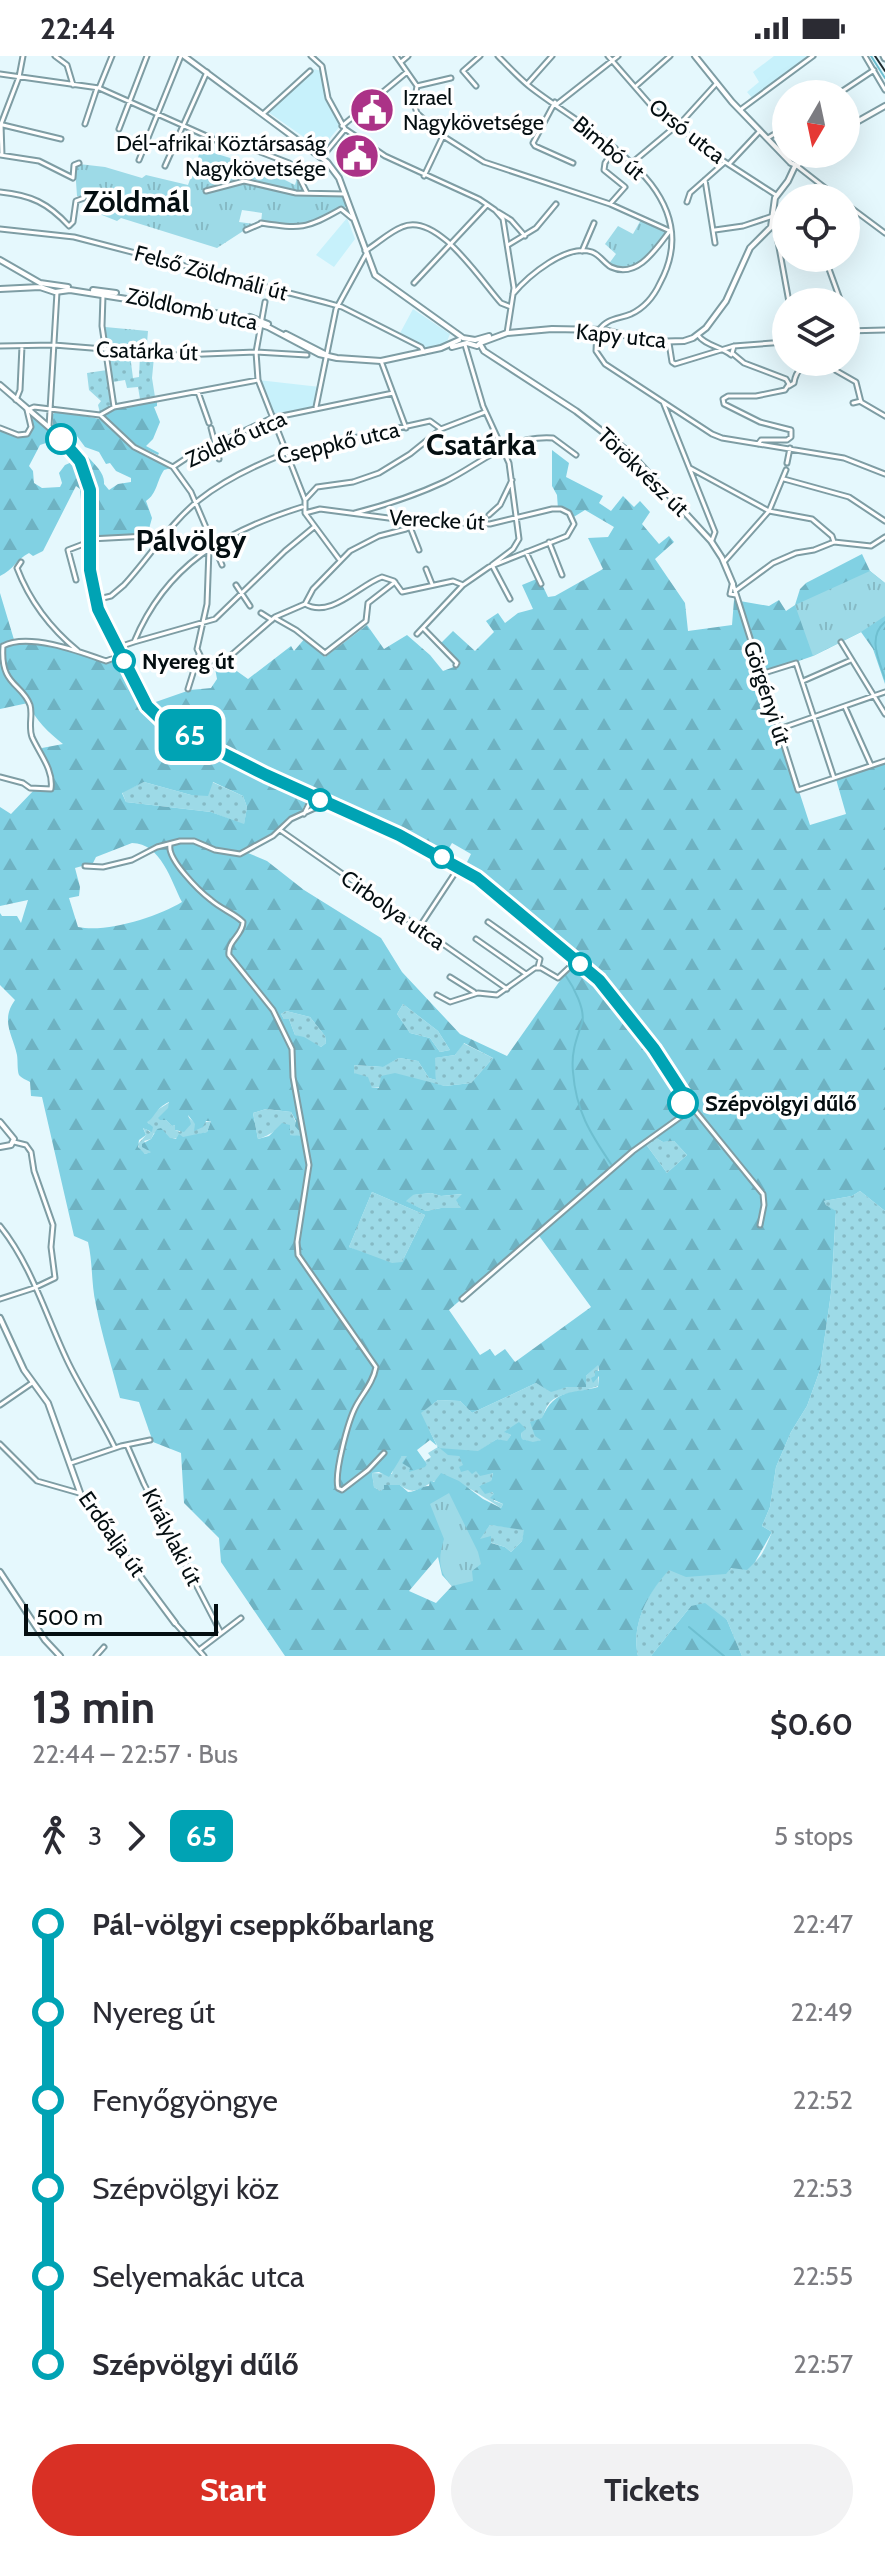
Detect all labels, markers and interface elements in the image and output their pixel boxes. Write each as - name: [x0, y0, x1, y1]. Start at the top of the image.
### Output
- text: 22:44: [40, 10, 116, 47]
- north arrow: [772, 80, 860, 168]
- map controls: [772, 80, 860, 376]
- place label: Izrael Nagykövetsége: [403, 84, 544, 136]
- public building icon: Izrael Nagykövetsége: [348, 86, 396, 134]
- street label: Orsó utca: [643, 93, 731, 169]
- street label: Bimbó út: [568, 110, 651, 186]
- place label: Dél-afrikai Köztársaság Nagykövetsége: [116, 130, 327, 182]
- public building icon: Dél-afrikai Köztársaság Nagykövetsége: [333, 132, 381, 180]
- district label: Zöldmál: [83, 183, 189, 220]
- button: locate: [772, 184, 860, 272]
- street label: Felső Zöldmáli út: [131, 240, 291, 307]
- street label: Zöldlomb utca: [124, 282, 261, 336]
- button: layers: [772, 288, 860, 376]
- street label: Kapy utca: [575, 318, 668, 354]
- street label: Csatárka út: [95, 336, 199, 366]
- street label: Zöldkő utca: [182, 405, 291, 473]
- street label: Cseppkő utca: [274, 416, 402, 470]
- street label: Törökvész út: [592, 422, 695, 522]
- unlabelled marker: [46, 424, 76, 454]
- district label: Csatárka: [426, 426, 536, 463]
- street label: Verecke út: [388, 504, 486, 536]
- district label: Pálvölgy: [136, 522, 247, 559]
- street label: Görgényi út: [738, 638, 797, 749]
- place label: Nyereg út: [142, 648, 235, 675]
- marker: Nyereg út: [113, 650, 135, 672]
- line badge: 65: [154, 709, 226, 761]
- text: 65: [175, 718, 205, 752]
- unlabelled marker: [309, 789, 331, 811]
- unlabelled marker: [431, 846, 453, 868]
- street label: Cirbolya utca: [336, 864, 451, 956]
- unlabelled marker: [569, 953, 591, 975]
- marker: Szépvölgyi dűlő: [668, 1088, 698, 1118]
- place label: Szépvölgyi dűlő: [705, 1090, 857, 1117]
- street label: Királylaki út: [136, 1484, 208, 1591]
- street label: Erdőalja út: [73, 1486, 151, 1582]
- scale bar: [24, 1600, 218, 1636]
- text: 500 m: [36, 1604, 103, 1631]
- text: 13 min: [32, 1681, 155, 1734]
- text: $0.60: [770, 1706, 853, 1743]
- text: 22:44 – 22:57 · Bus: [32, 1738, 238, 1770]
- icon: walk: [32, 1814, 76, 1858]
- icon: forward: [114, 1814, 158, 1858]
- text: 65: [186, 1819, 217, 1853]
- text: 3: [88, 1820, 102, 1852]
- text: 5 stops: [774, 1820, 853, 1852]
- text: Pál-völgyi cseppkőbarlang: [92, 1906, 434, 1943]
- text: 22:47: [792, 1908, 853, 1940]
- text: Nyereg út: [92, 1994, 215, 2031]
- text: 22:49: [791, 1996, 853, 2028]
- text: Fenyőgyöngye: [92, 2082, 278, 2119]
- text: 22:52: [793, 2084, 853, 2116]
- text: Szépvölgyi köz: [92, 2170, 279, 2207]
- text: 22:53: [792, 2172, 853, 2204]
- text: Selyemakác utca: [92, 2258, 304, 2295]
- text: 22:55: [792, 2260, 853, 2292]
- text: Szépvölgyi dűlő: [92, 2346, 299, 2383]
- text: 22:57: [793, 2348, 853, 2380]
- button: Start: [32, 2444, 435, 2536]
- button: Tickets: [451, 2444, 853, 2536]

